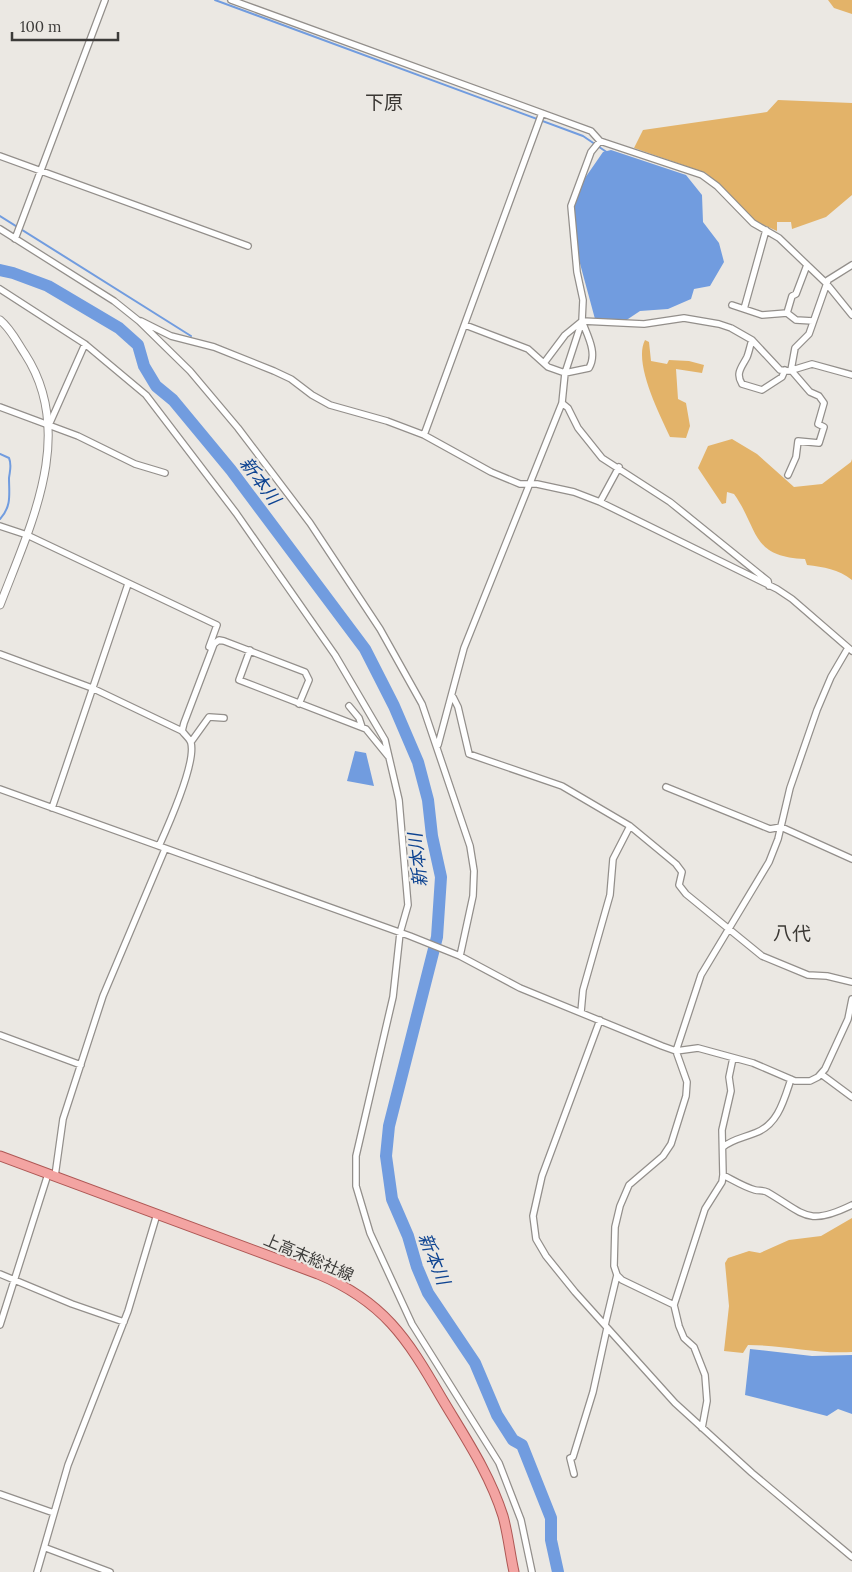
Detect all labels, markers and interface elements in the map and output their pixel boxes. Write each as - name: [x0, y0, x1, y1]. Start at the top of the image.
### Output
- scale bar: [12, 10, 119, 42]
- text: 100 m: [20, 17, 61, 36]
- district label: 下原: [365, 90, 403, 114]
- water label: 新本川: [235, 452, 287, 511]
- water label: 新本川: [403, 830, 432, 888]
- district label: 八代: [773, 921, 811, 945]
- street label: 上高末総社線: [261, 1229, 357, 1285]
- water label: 新本川: [414, 1229, 456, 1290]

